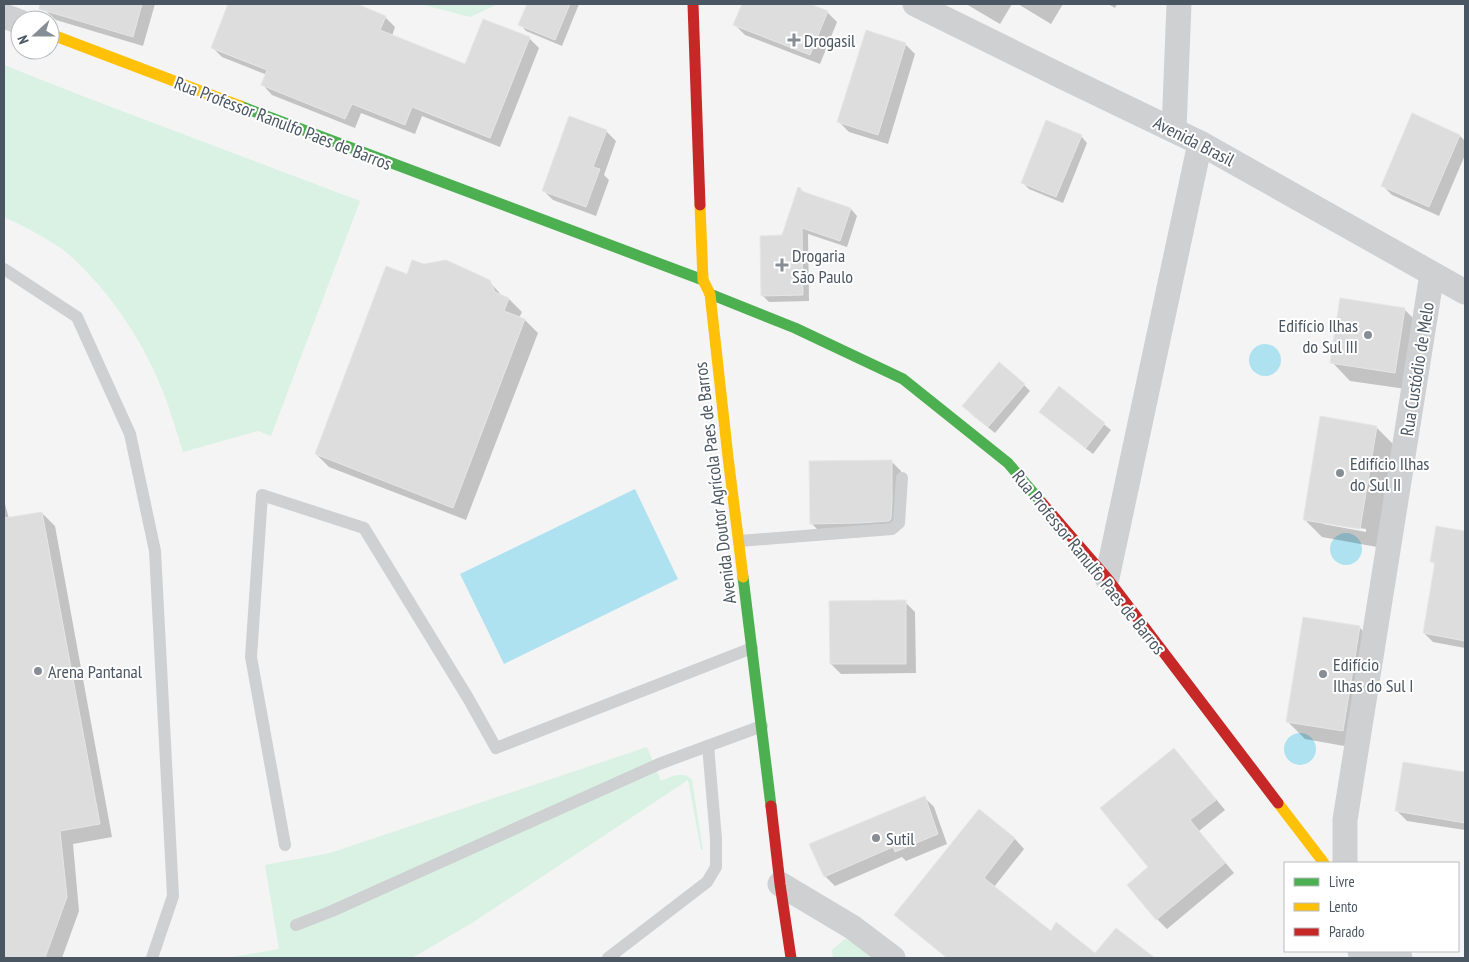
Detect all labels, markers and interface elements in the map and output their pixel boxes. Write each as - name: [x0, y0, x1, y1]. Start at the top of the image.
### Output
- north arrow: [10, 10, 60, 60]
- place label: Drogasil: [804, 29, 856, 52]
- text: N: [13, 33, 33, 46]
- marker: Drogasil: [788, 34, 800, 46]
- street label: Rua Professor Ranulfo Paes de Barros: [171, 71, 395, 175]
- street label: Avenida Brasil: [1150, 111, 1239, 172]
- place label: Drogaria São Paulo: [792, 244, 853, 288]
- marker: Drogaria São Paulo: [776, 259, 788, 271]
- street label: Rua Custódio de Melo: [1395, 300, 1439, 438]
- place label: Edifício Ilhas do Sul III: [1279, 314, 1358, 358]
- marker: Edifício Ilhas do Sul III: [1362, 329, 1374, 341]
- street label: Avenida Doutor Agrícola Paes de Barros: [689, 361, 741, 605]
- place label: Edifício Ilhas do Sul II: [1350, 452, 1429, 496]
- street label: Rua Professor Ranulfo Paes de Barros: [1007, 465, 1171, 659]
- marker: Edifício Ilhas do Sul II: [1334, 467, 1346, 479]
- place label: Edifício Ilhas do Sul I: [1333, 653, 1414, 697]
- place label: Arena Pantanal: [48, 660, 143, 683]
- marker: Arena Pantanal: [32, 665, 44, 677]
- marker: Edifício Ilhas do Sul I: [1317, 668, 1329, 680]
- place label: Sutil: [886, 827, 915, 850]
- marker: Sutil: [870, 832, 882, 844]
- legend: [1284, 862, 1459, 952]
- text: Livre: [1329, 872, 1355, 891]
- text: Lento: [1329, 897, 1358, 916]
- text: Parado: [1329, 922, 1364, 941]

